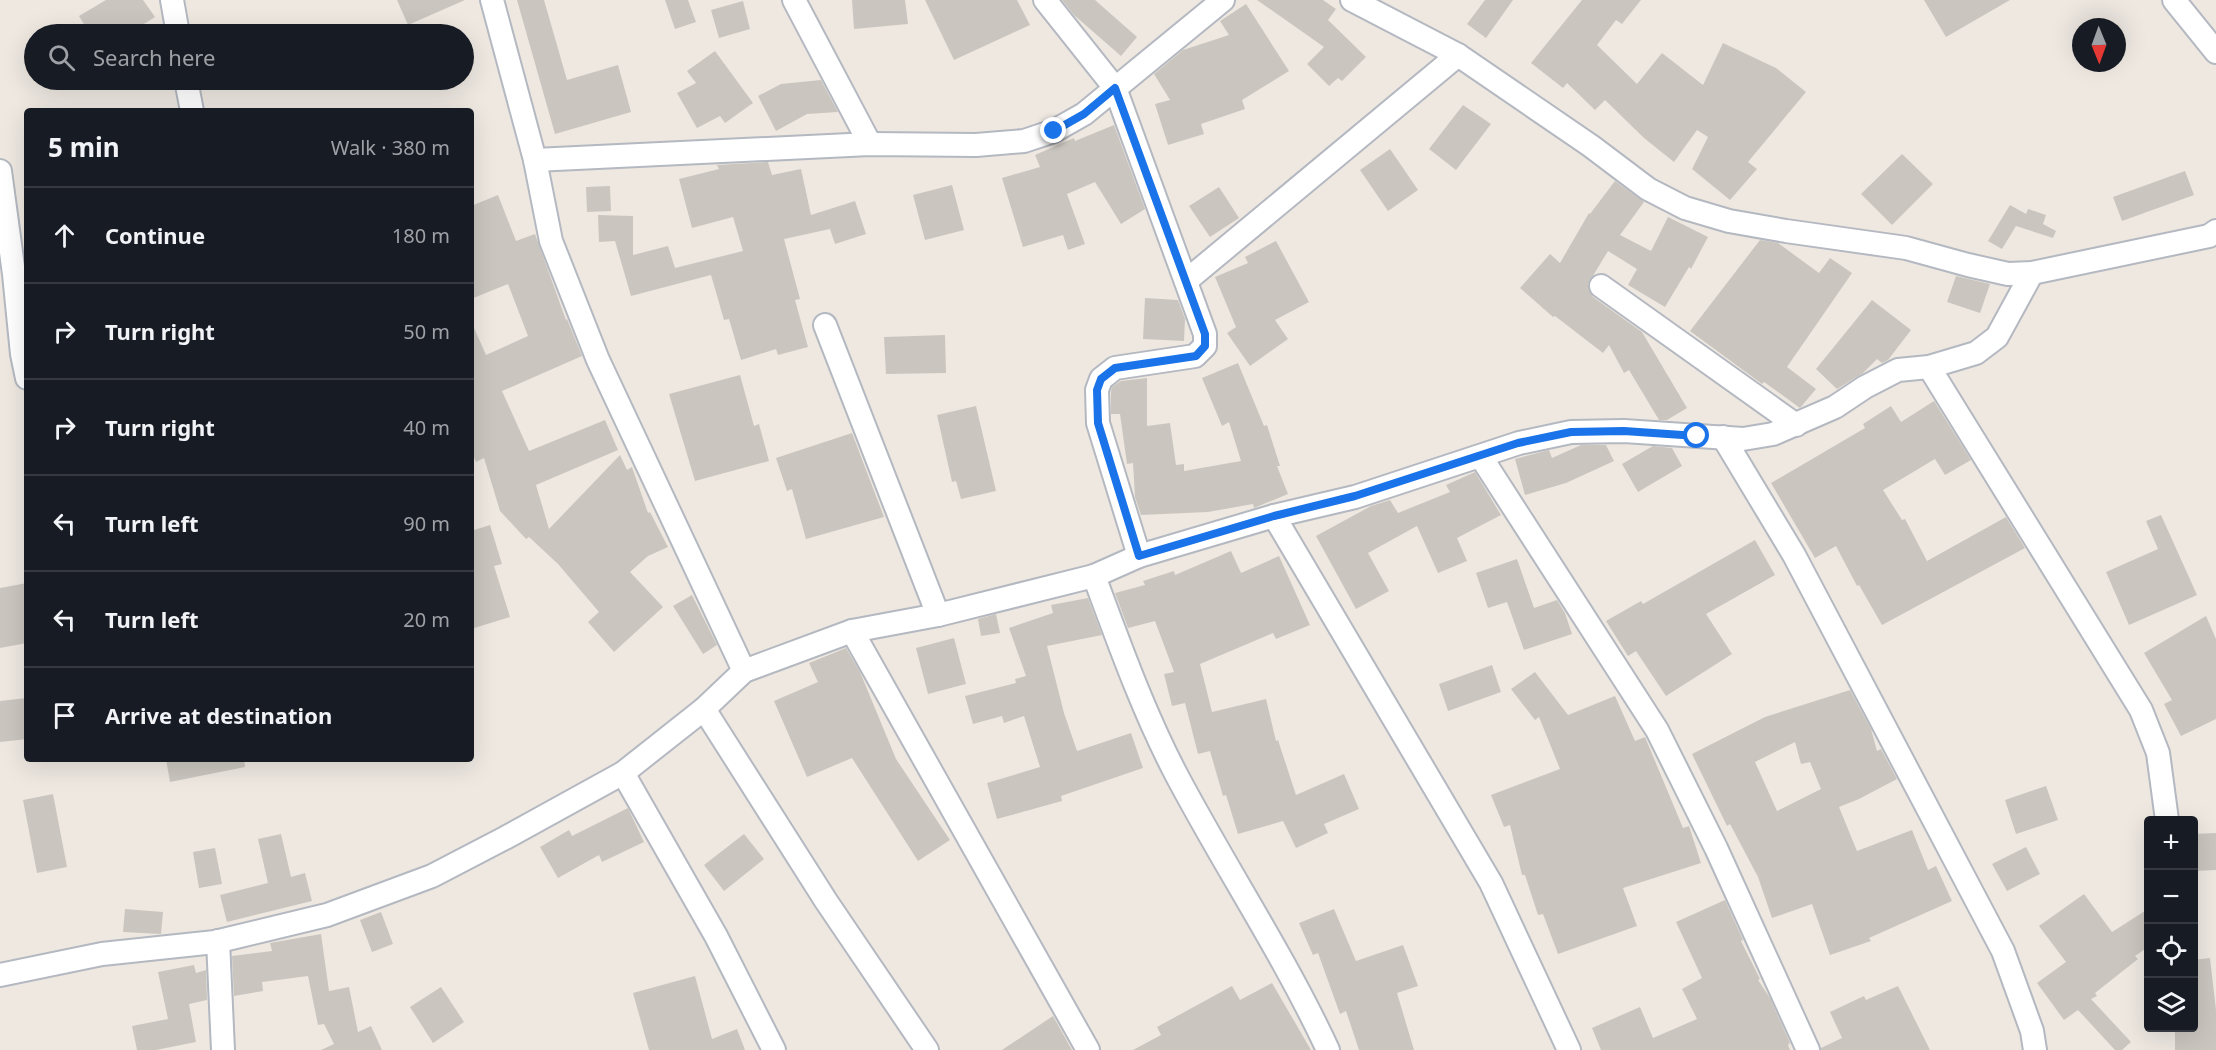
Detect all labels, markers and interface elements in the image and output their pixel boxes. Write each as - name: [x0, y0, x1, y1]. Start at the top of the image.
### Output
- north arrow: [2072, 18, 2126, 72]
- search box: [24, 24, 474, 90]
- icon: search: [45, 41, 78, 74]
- text: Search here: [93, 42, 215, 72]
- route end: [1040, 117, 1066, 143]
- text: 5 min: [48, 129, 120, 165]
- text: Walk · 380 m: [331, 134, 450, 161]
- icon: ahead: [48, 219, 81, 252]
- text: Continue: [105, 220, 205, 250]
- text: 180 m: [392, 222, 450, 249]
- icon: right: [48, 315, 81, 348]
- text: Turn right: [105, 316, 215, 346]
- text: 50 m: [403, 318, 450, 345]
- icon: right: [48, 411, 81, 444]
- text: Turn right: [105, 412, 215, 442]
- text: 40 m: [403, 414, 450, 441]
- route start: [1683, 422, 1709, 448]
- icon: left: [48, 507, 81, 540]
- text: Turn left: [105, 508, 199, 538]
- text: 90 m: [403, 510, 450, 537]
- icon: left: [48, 603, 81, 636]
- text: Turn left: [105, 604, 199, 634]
- text: 20 m: [403, 606, 450, 633]
- icon: arrive: [48, 699, 81, 732]
- text: Arrive at destination: [105, 700, 332, 730]
- map controls: [2144, 816, 2198, 1032]
- button: +: [2144, 816, 2198, 870]
- button: −: [2144, 870, 2198, 924]
- button: locate: [2144, 924, 2198, 978]
- button: layers: [2144, 978, 2198, 1032]

